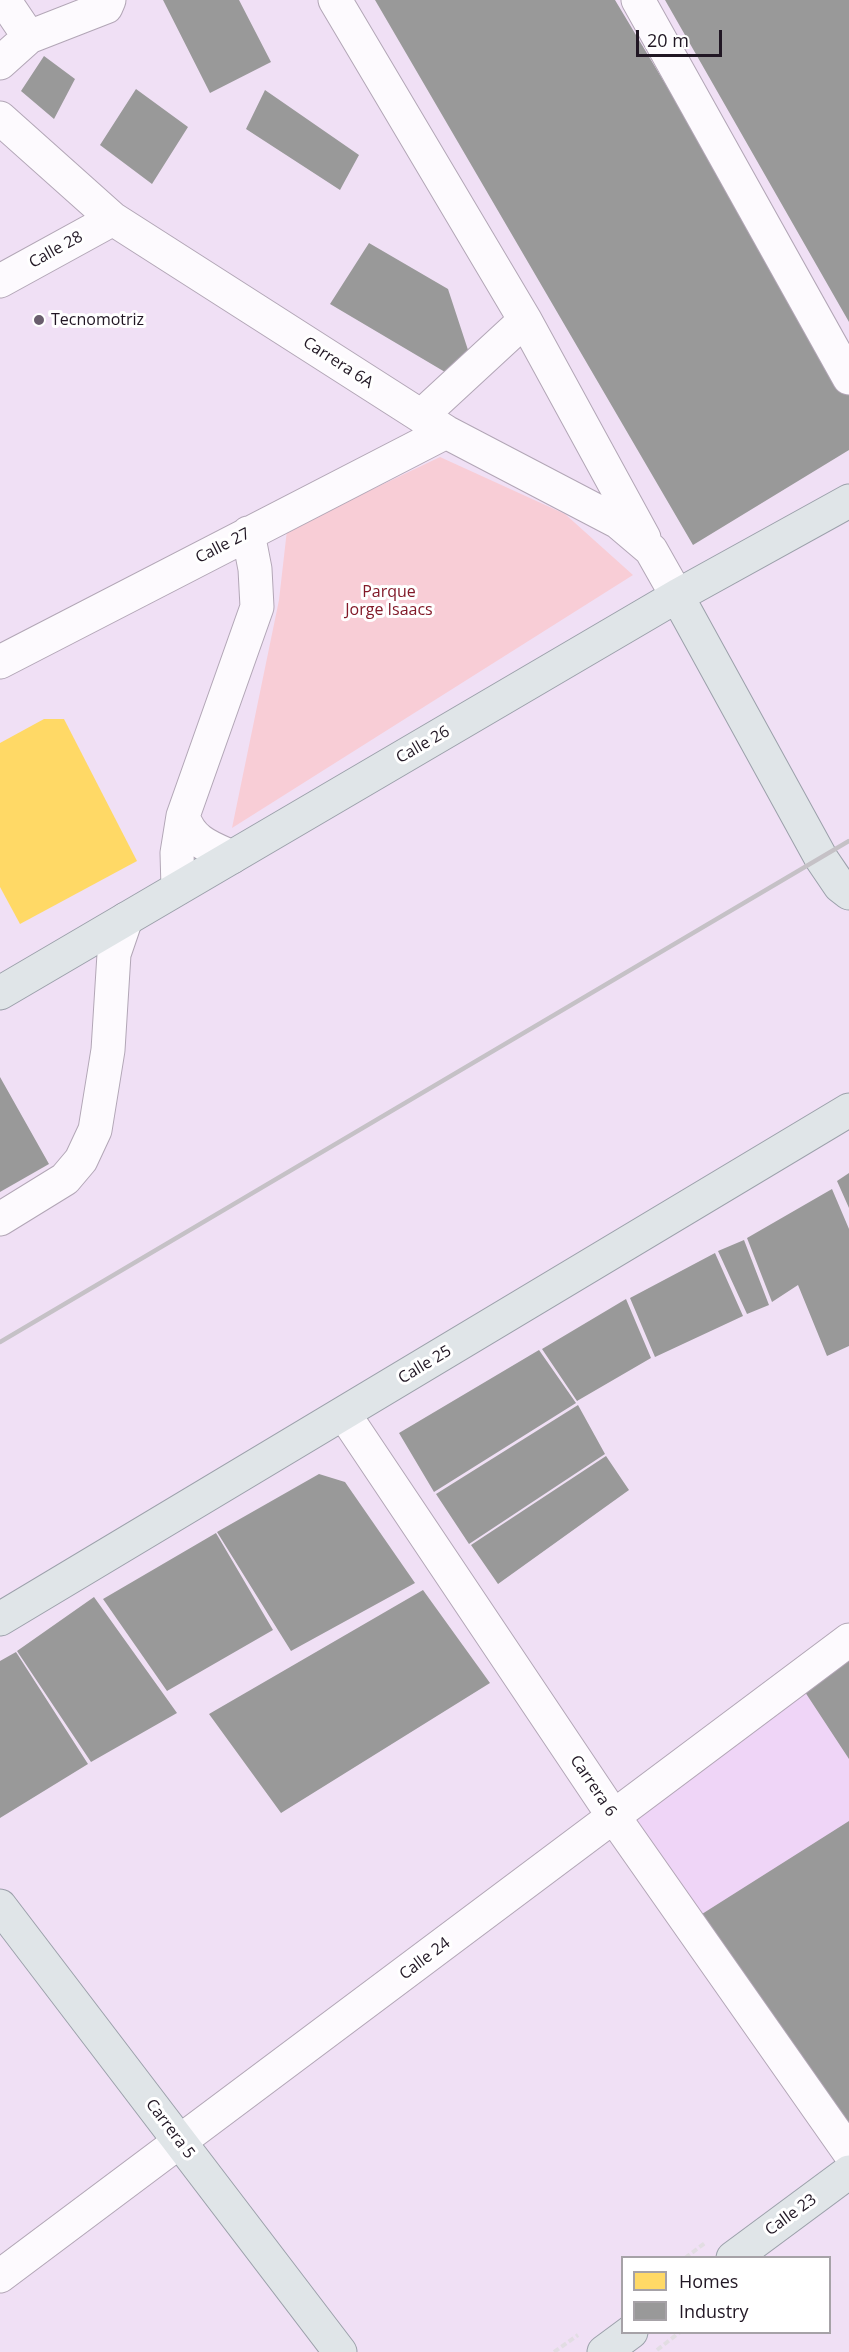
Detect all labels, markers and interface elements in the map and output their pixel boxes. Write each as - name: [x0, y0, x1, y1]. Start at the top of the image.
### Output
- scale bar: [639, 18, 724, 56]
- text: 20 m: [647, 28, 689, 52]
- street label: Calle 28: [26, 227, 86, 273]
- place label: Tecnomotriz: [51, 310, 144, 330]
- marker: Tecnomotriz: [32, 313, 46, 327]
- street label: Carrera 6A: [299, 333, 377, 393]
- street label: Calle 27: [193, 524, 253, 568]
- park label: Parque Jorge Isaacs: [345, 582, 433, 620]
- street label: Calle 26: [393, 722, 453, 768]
- street label: Calle 25: [395, 1342, 455, 1388]
- street label: Carrera 6: [566, 1752, 620, 1820]
- street label: Calle 24: [396, 1934, 454, 1984]
- street label: Carrera 5: [141, 2095, 199, 2163]
- street label: Calle 23: [762, 2190, 820, 2240]
- legend: [621, 2256, 831, 2334]
- text: Homes: [679, 2269, 738, 2293]
- text: Industry: [679, 2299, 749, 2323]

